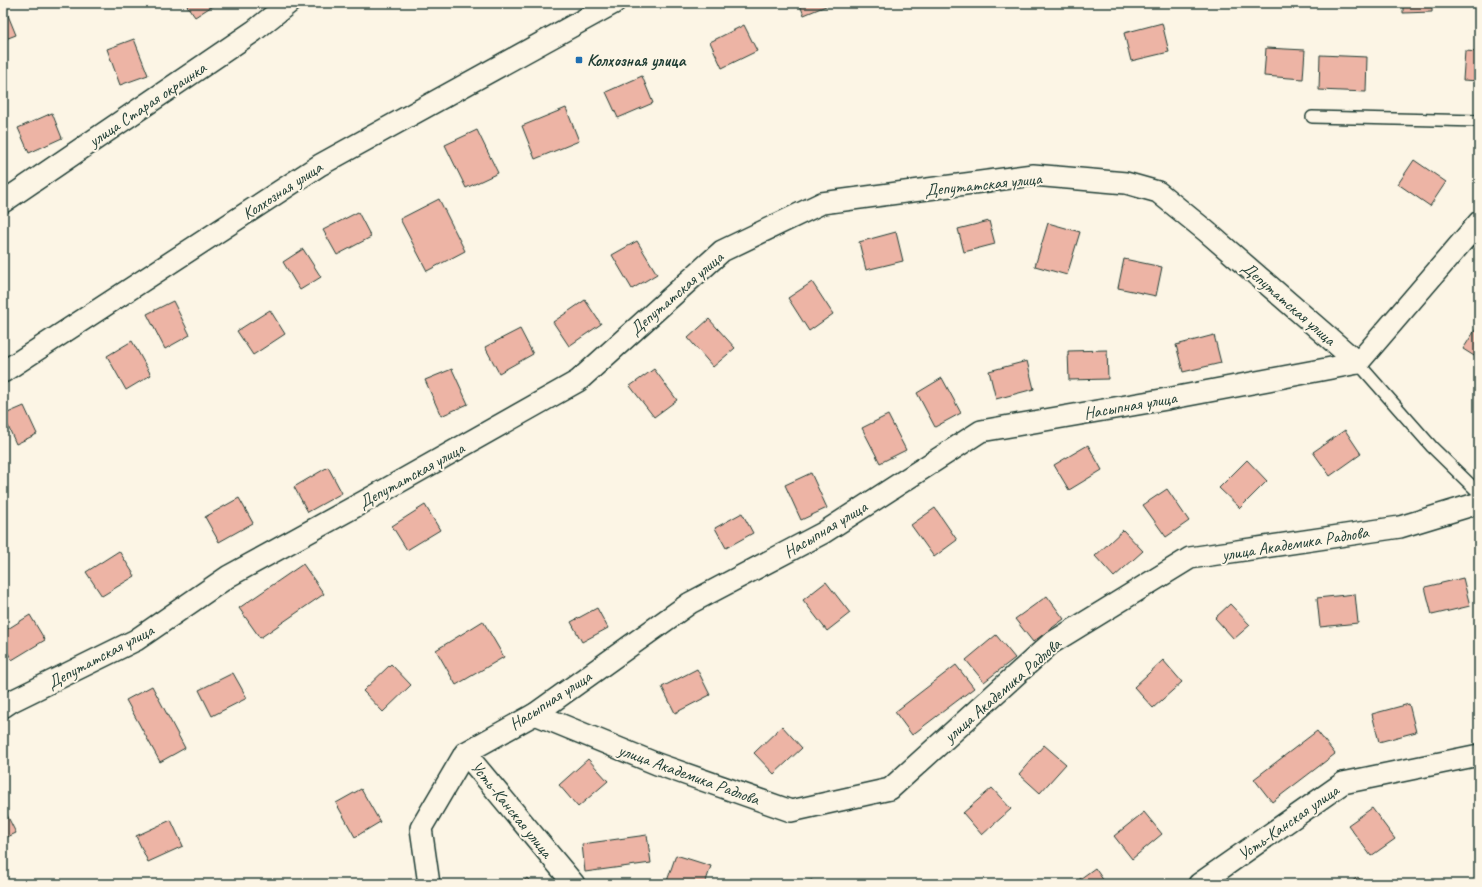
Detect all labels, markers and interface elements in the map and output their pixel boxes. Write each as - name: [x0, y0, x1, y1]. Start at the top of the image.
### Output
- place label: Колхозная улица: [587, 50, 687, 71]
- marker: Колхозная улица: [574, 55, 584, 65]
- street label: улица Старая окраинка: [84, 56, 211, 152]
- street label: Колхозная улица: [238, 156, 328, 224]
- street label: Депутатская улица: [923, 168, 1044, 201]
- street label: Депутатская улица: [625, 246, 729, 340]
- street label: Депутатская улица: [1237, 257, 1341, 351]
- street label: Насыпная улица: [1082, 387, 1179, 424]
- street label: Депутатская улица: [355, 437, 469, 513]
- street label: Насыпная улица: [780, 496, 872, 563]
- street label: улица Академика Радлова: [1219, 521, 1372, 566]
- street label: Депутатская улица: [43, 619, 158, 693]
- street label: улица Академика Радлова: [939, 633, 1066, 748]
- street label: Насыпная улица: [505, 665, 596, 735]
- street label: улица Академика Радлова: [615, 739, 764, 810]
- street label: Усть-Канская улица: [466, 757, 558, 864]
- street label: Усть-Канская улица: [1234, 779, 1345, 865]

